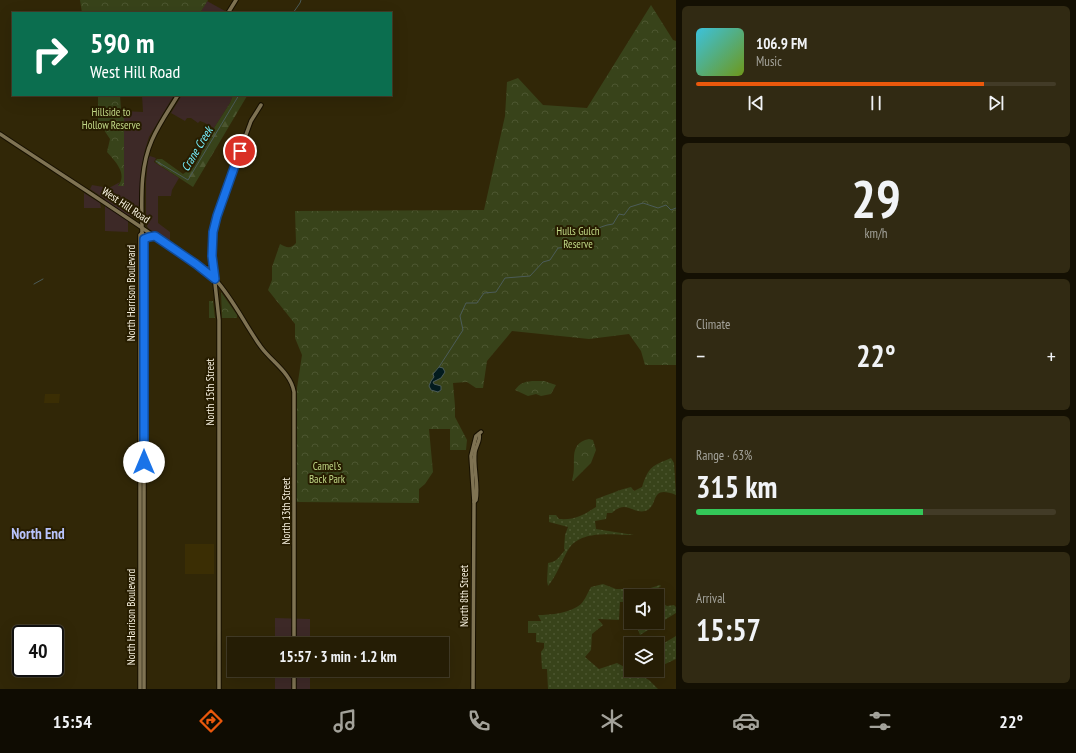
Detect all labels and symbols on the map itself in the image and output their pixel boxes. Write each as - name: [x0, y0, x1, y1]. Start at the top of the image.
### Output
- park label: Hillside to Hollow Reserve: [82, 105, 141, 132]
- water label: Crane Creek: [177, 123, 216, 174]
- pin: [223, 134, 257, 168]
- street label: West Hill Road: [99, 184, 153, 226]
- park label: Hulls Gulch Reserve: [556, 224, 600, 251]
- street label: North Harrison Boulevard: [124, 244, 138, 341]
- street label: North 15th Street: [203, 358, 217, 426]
- position arrow: [123, 441, 165, 483]
- park label: Camel's Back Park: [309, 459, 346, 486]
- street label: North 13th Street: [279, 477, 293, 545]
- district label: North End: [11, 524, 65, 543]
- street label: North 8th Street: [457, 565, 471, 627]
- street label: North Harrison Boulevard: [124, 568, 138, 665]
- speed limit sign: 40: [12, 625, 64, 677]

